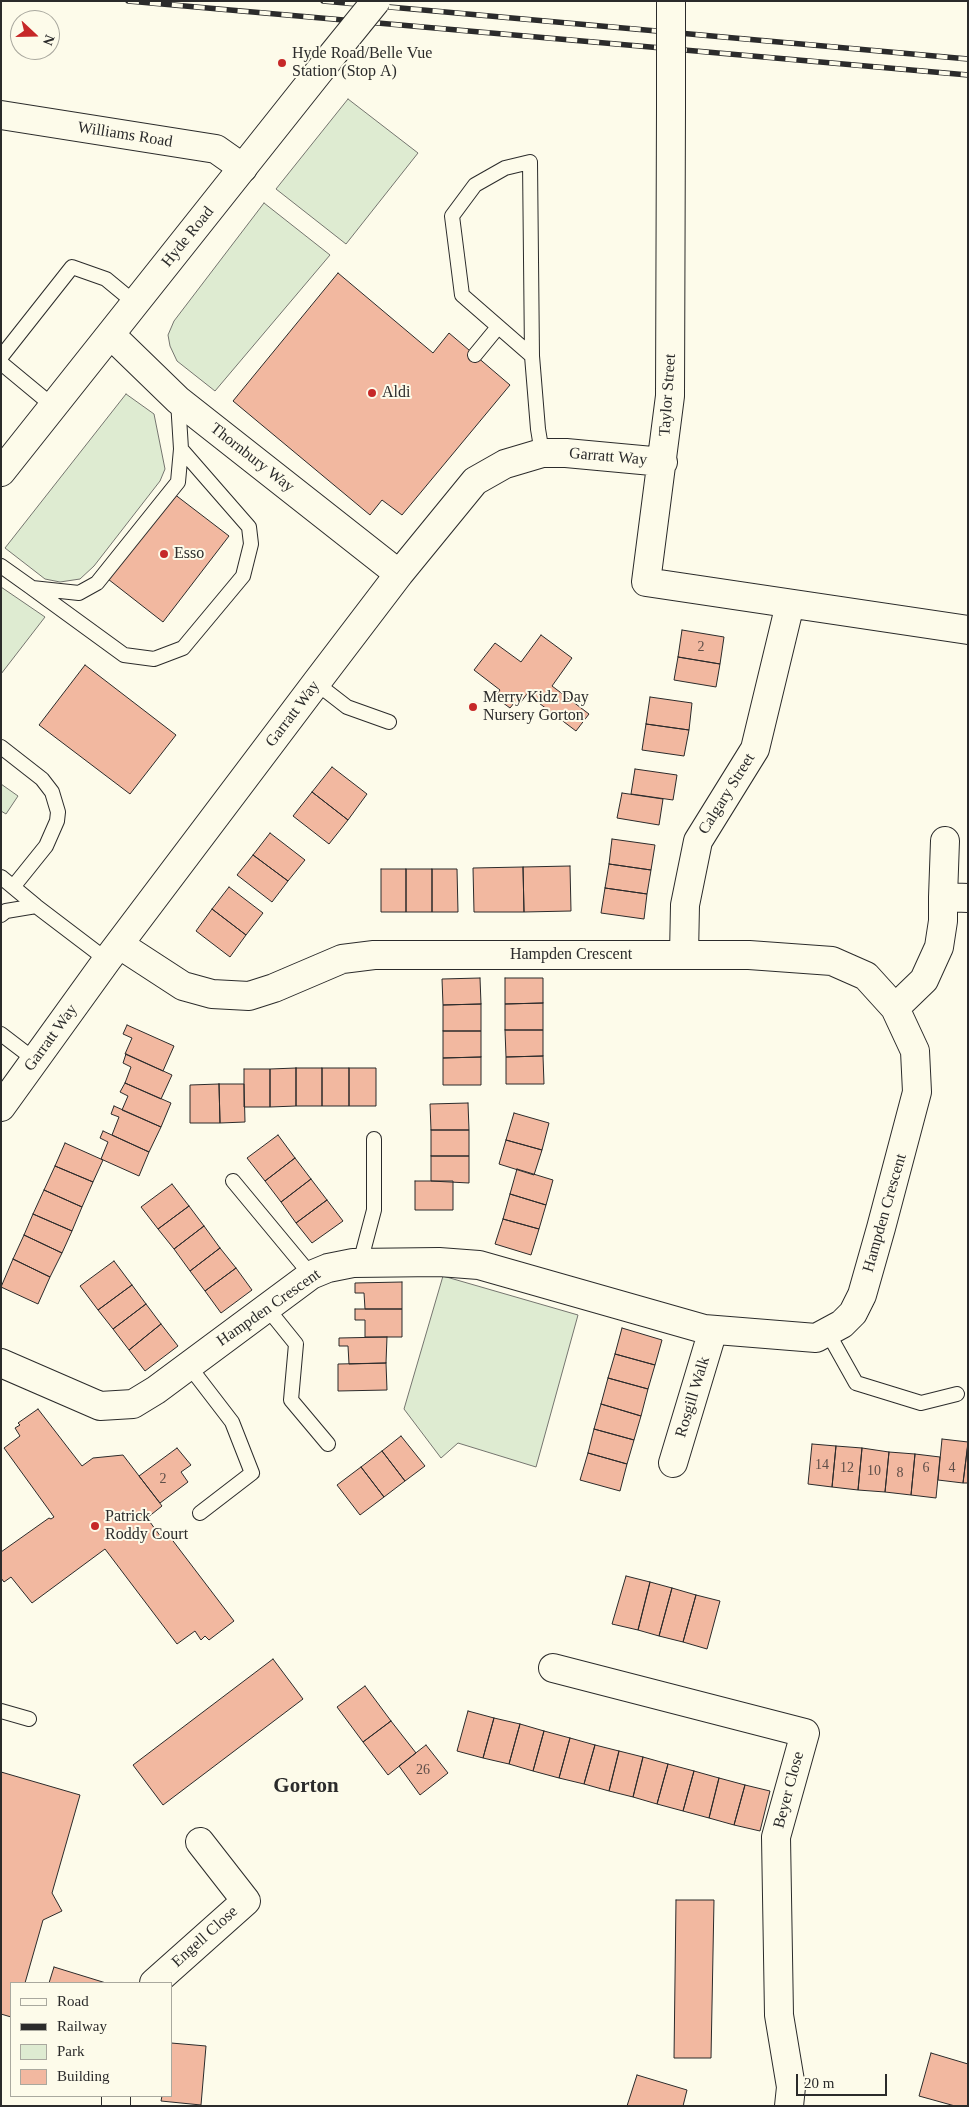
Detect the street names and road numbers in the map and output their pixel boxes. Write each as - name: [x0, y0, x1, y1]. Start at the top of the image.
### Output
- street label: Williams Road: [76, 118, 174, 152]
- street label: Hyde Road: [158, 203, 218, 271]
- street label: Taylor Street: [656, 353, 680, 437]
- street label: Thornbury Way: [206, 419, 298, 497]
- street label: Garratt Way: [568, 444, 648, 470]
- street label: Garratt Way: [262, 677, 324, 751]
- street label: Calgary Street: [694, 750, 760, 838]
- street label: Hampden Crescent: [510, 945, 632, 965]
- street label: Garratt Way: [20, 1001, 82, 1075]
- street label: Hampden Crescent: [859, 1152, 911, 1274]
- street label: Hampden Crescent: [213, 1265, 325, 1351]
- street label: Rosgill Walk: [672, 1354, 714, 1440]
- street label: Beyer Close: [770, 1750, 808, 1830]
- street label: Engell Close: [168, 1902, 242, 1972]

